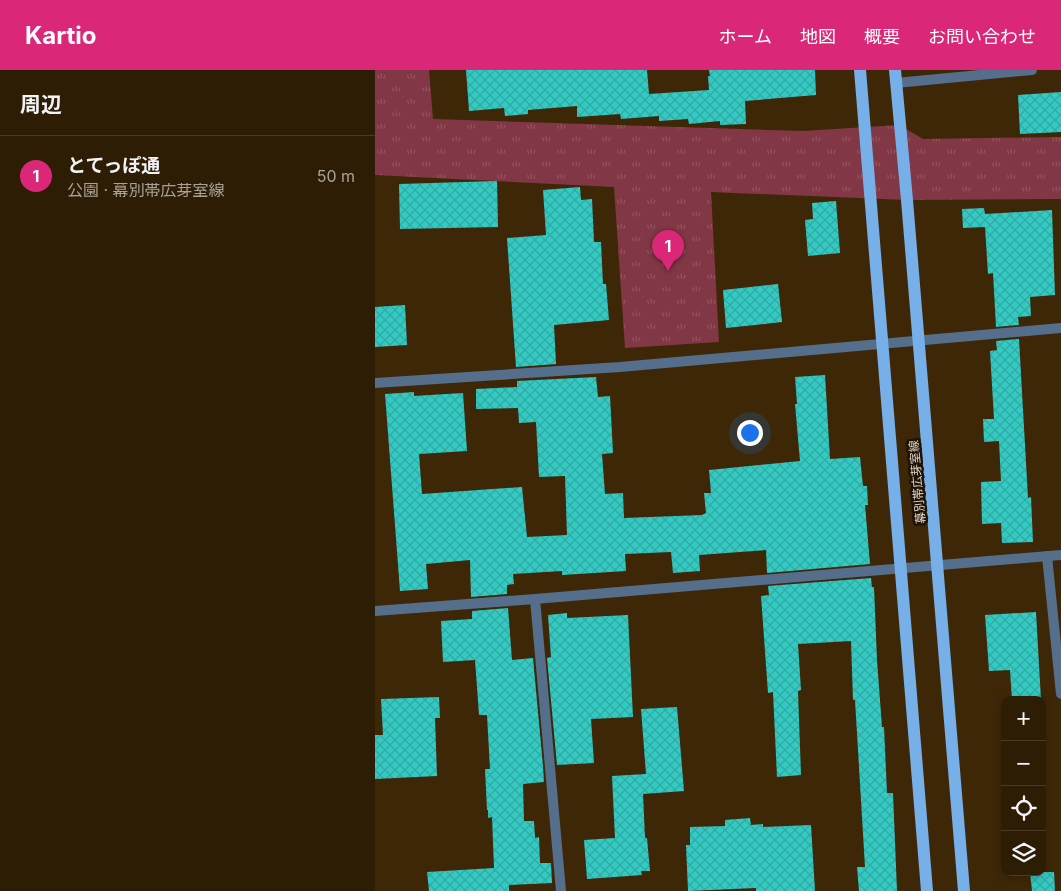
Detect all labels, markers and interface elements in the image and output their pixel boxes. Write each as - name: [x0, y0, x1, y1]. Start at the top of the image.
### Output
- text: Kartio: [25, 21, 96, 50]
- text: ホーム: [719, 26, 772, 47]
- text: 地図: [800, 26, 836, 47]
- text: 概要: [864, 26, 900, 47]
- text: お問い合わせ: [928, 26, 1036, 47]
- text: 周辺: [20, 92, 62, 117]
- text: とてっぽ通: [67, 154, 160, 177]
- text: 1: [33, 166, 39, 186]
- text: 50 m: [317, 166, 355, 186]
- text: 公園 · 幕別帯広芽室線: [67, 180, 225, 200]
- pin: 1: [652, 230, 684, 271]
- your location: [737, 420, 763, 446]
- street label: 幕別帯広芽室線: [906, 439, 928, 525]
- map controls: [1001, 696, 1046, 876]
- button: +: [1001, 696, 1046, 741]
- button: −: [1001, 741, 1046, 786]
- button: locate: [1001, 786, 1046, 831]
- button: layers: [1001, 831, 1046, 876]

